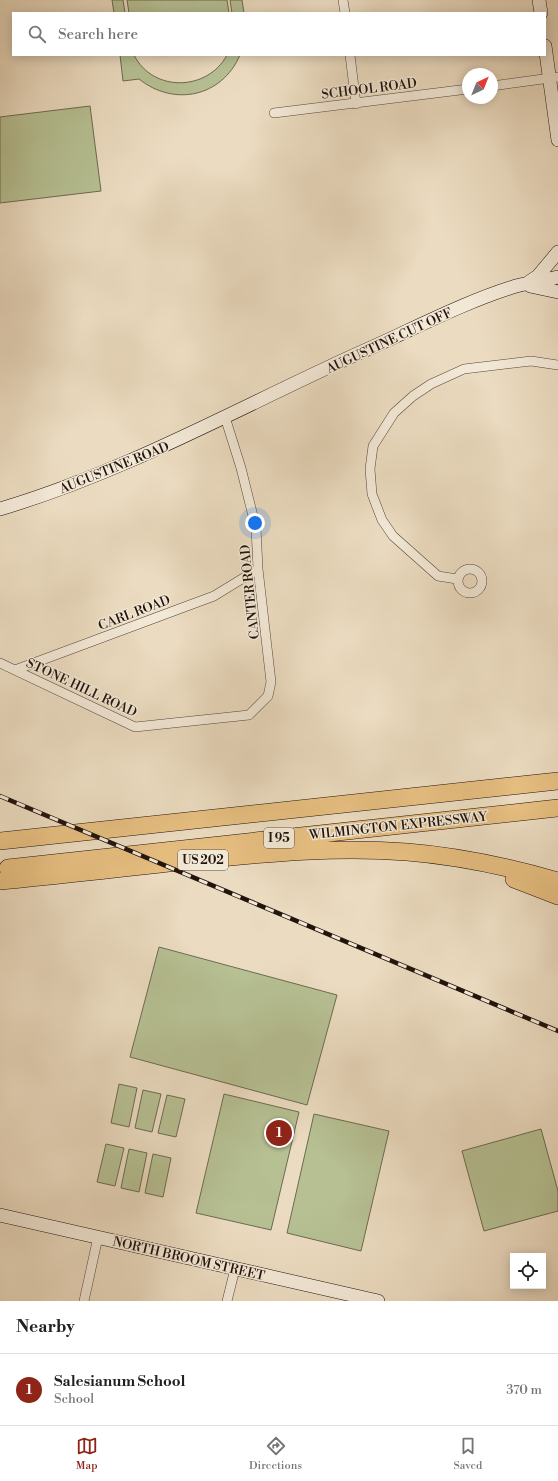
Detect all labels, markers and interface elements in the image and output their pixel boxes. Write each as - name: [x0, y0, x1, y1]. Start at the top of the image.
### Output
- search box: [12, 12, 546, 56]
- icon: search: [26, 23, 48, 45]
- text: Search here: [58, 25, 138, 44]
- north arrow: [462, 68, 498, 104]
- street label: SCHOOL ROAD: [321, 75, 418, 103]
- street label: AUGUSTINE CUT OFF: [323, 304, 455, 378]
- street label: AUGUSTINE ROAD: [56, 439, 172, 498]
- your location: [245, 513, 265, 533]
- street label: CANTER ROAD: [237, 544, 263, 640]
- street label: CARL ROAD: [96, 592, 173, 634]
- street label: STONE HILL ROAD: [24, 655, 140, 721]
- street label: WILMINGTON EXPRESSWAY: [307, 809, 489, 843]
- road number: I 95: [264, 828, 294, 848]
- road number: US 202: [178, 850, 228, 870]
- pin: 1: [266, 1118, 292, 1148]
- street label: NORTH BROOM STREET: [111, 1234, 266, 1284]
- map controls: [510, 1253, 546, 1289]
- button: locate: [510, 1253, 546, 1289]
- text: Nearby: [16, 1316, 75, 1338]
- text: Salesianum School: [54, 1372, 186, 1391]
- text: 1: [26, 1382, 32, 1398]
- text: 370 m: [506, 1382, 542, 1398]
- text: School: [54, 1391, 94, 1407]
- tab: Map: [76, 1435, 98, 1473]
- tab: Directions: [249, 1435, 302, 1473]
- tab: Saved: [453, 1435, 482, 1473]

